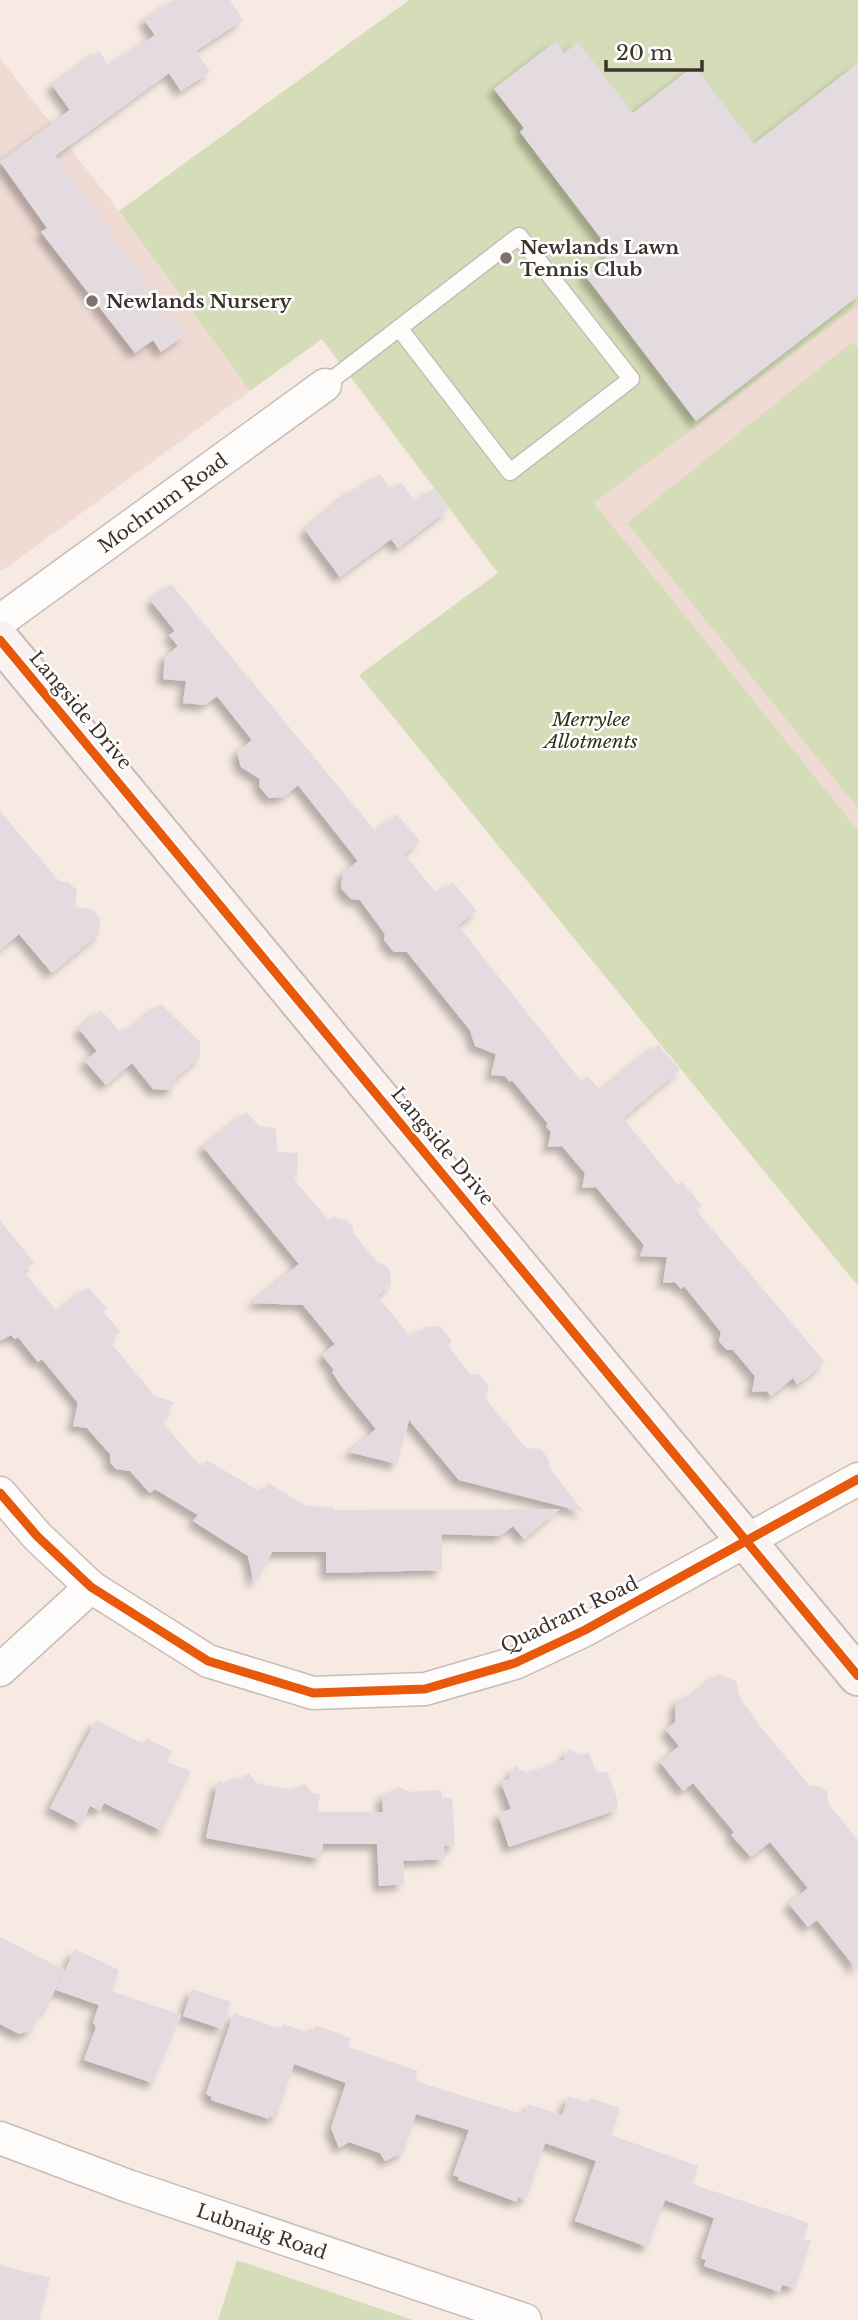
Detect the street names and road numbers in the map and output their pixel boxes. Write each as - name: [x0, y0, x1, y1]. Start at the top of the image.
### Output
- street label: Mochrum Road: [94, 449, 232, 558]
- street label: Langside Drive: [24, 646, 137, 774]
- street label: Langside Drive: [386, 1082, 499, 1210]
- street label: Quadrant Road: [497, 1571, 642, 1658]
- street label: Lubnaig Road: [193, 2199, 330, 2264]

